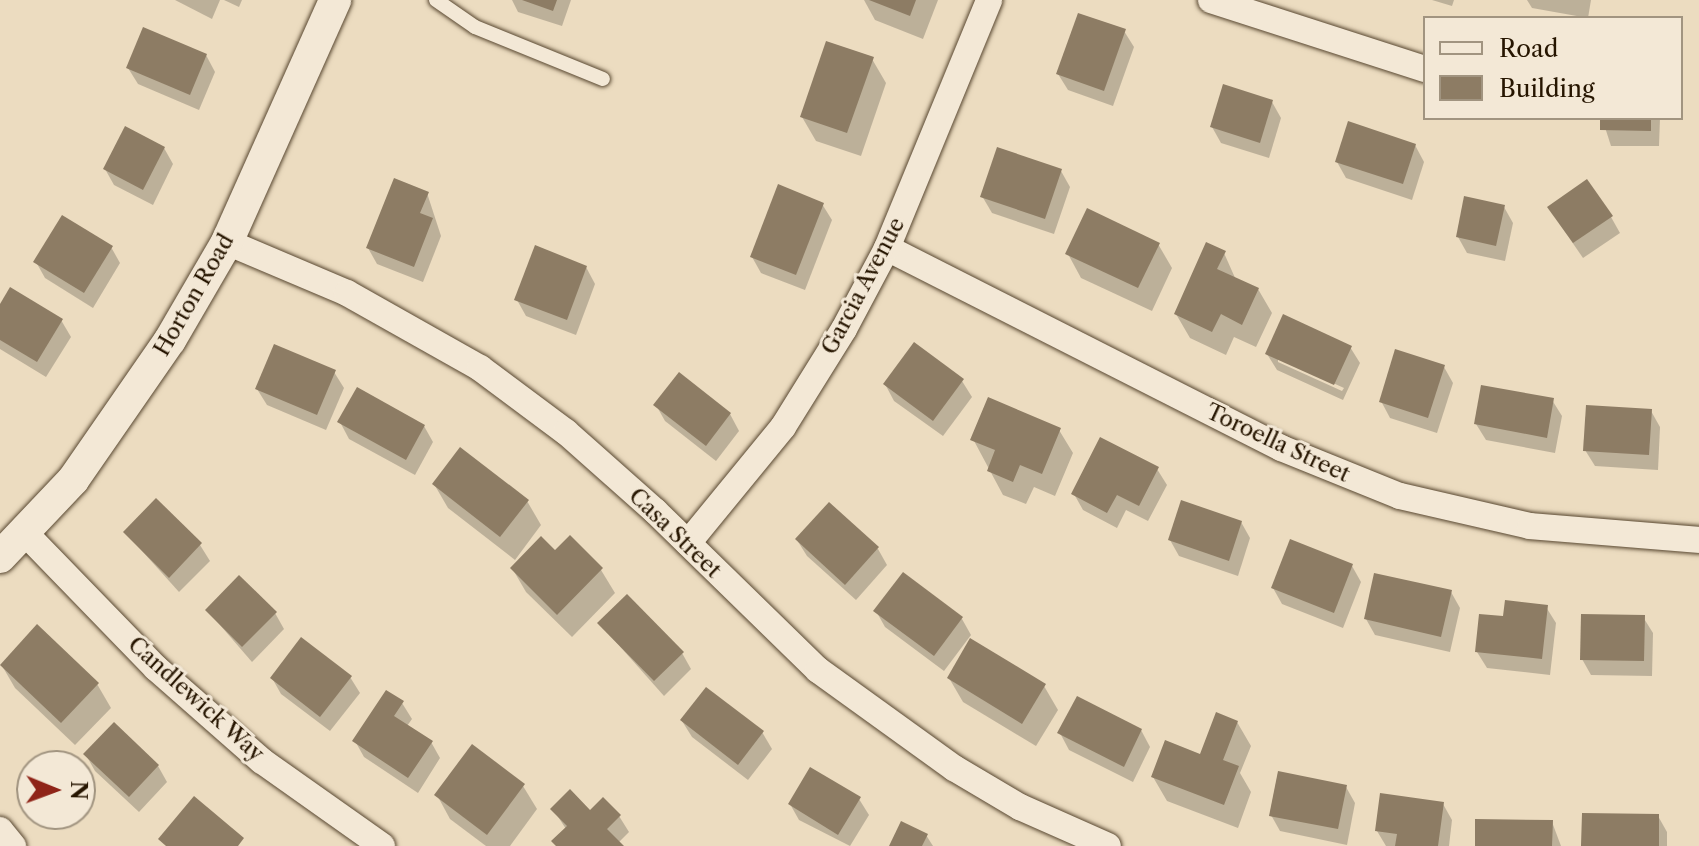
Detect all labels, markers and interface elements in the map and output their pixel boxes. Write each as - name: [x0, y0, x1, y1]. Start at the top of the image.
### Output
- legend: [1423, 16, 1683, 120]
- text: Road: [1499, 34, 1558, 63]
- text: Building: [1499, 74, 1595, 103]
- street label: Garcia Avenue: [816, 213, 910, 359]
- street label: Horton Road: [148, 229, 240, 361]
- street label: Toroella Street: [1202, 398, 1354, 488]
- street label: Casa Street: [623, 483, 727, 583]
- street label: Candlewick Way: [122, 631, 270, 767]
- north arrow: [16, 750, 96, 830]
- text: N: [65, 781, 92, 800]

